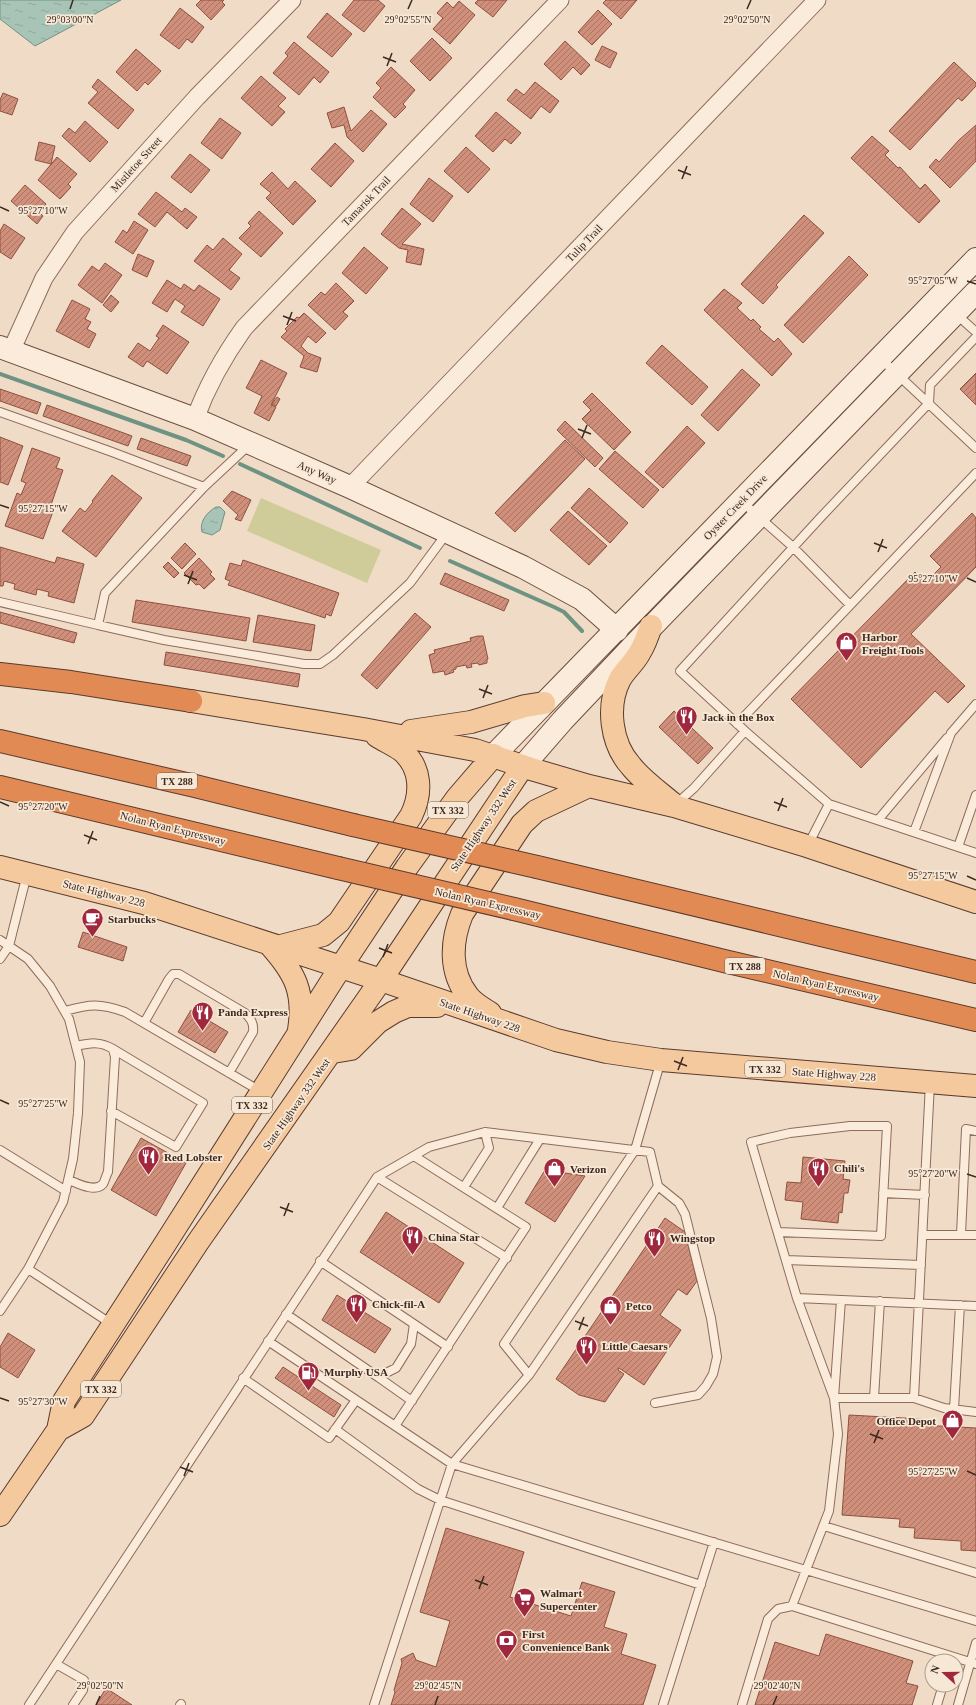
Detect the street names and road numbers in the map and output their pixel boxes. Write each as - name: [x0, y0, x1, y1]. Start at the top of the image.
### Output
- street label: Mistletoe Street: [108, 134, 164, 194]
- street label: Tamarisk Trail: [339, 174, 393, 228]
- street label: Tulip Trail: [563, 222, 605, 264]
- street label: Any Way: [296, 458, 339, 486]
- street label: Oyster Creek Drive: [701, 472, 769, 542]
- road number: TX 288: [157, 773, 197, 789]
- street label: State Highway 332 West: [448, 777, 518, 873]
- road number: TX 332: [428, 802, 468, 818]
- street label: Nolan Ryan Expressway: [119, 809, 227, 847]
- street label: State Highway 228: [62, 877, 147, 909]
- street label: Nolan Ryan Expressway: [434, 885, 543, 921]
- road number: TX 288: [725, 958, 765, 974]
- street label: Nolan Ryan Expressway: [772, 967, 881, 1003]
- street label: State Highway 228: [438, 996, 522, 1035]
- street label: State Highway 332 West: [260, 1056, 332, 1152]
- road number: TX 332: [745, 1061, 785, 1077]
- street label: State Highway 228: [792, 1065, 877, 1083]
- road number: TX 332: [232, 1097, 272, 1113]
- road number: TX 332: [81, 1381, 121, 1397]

